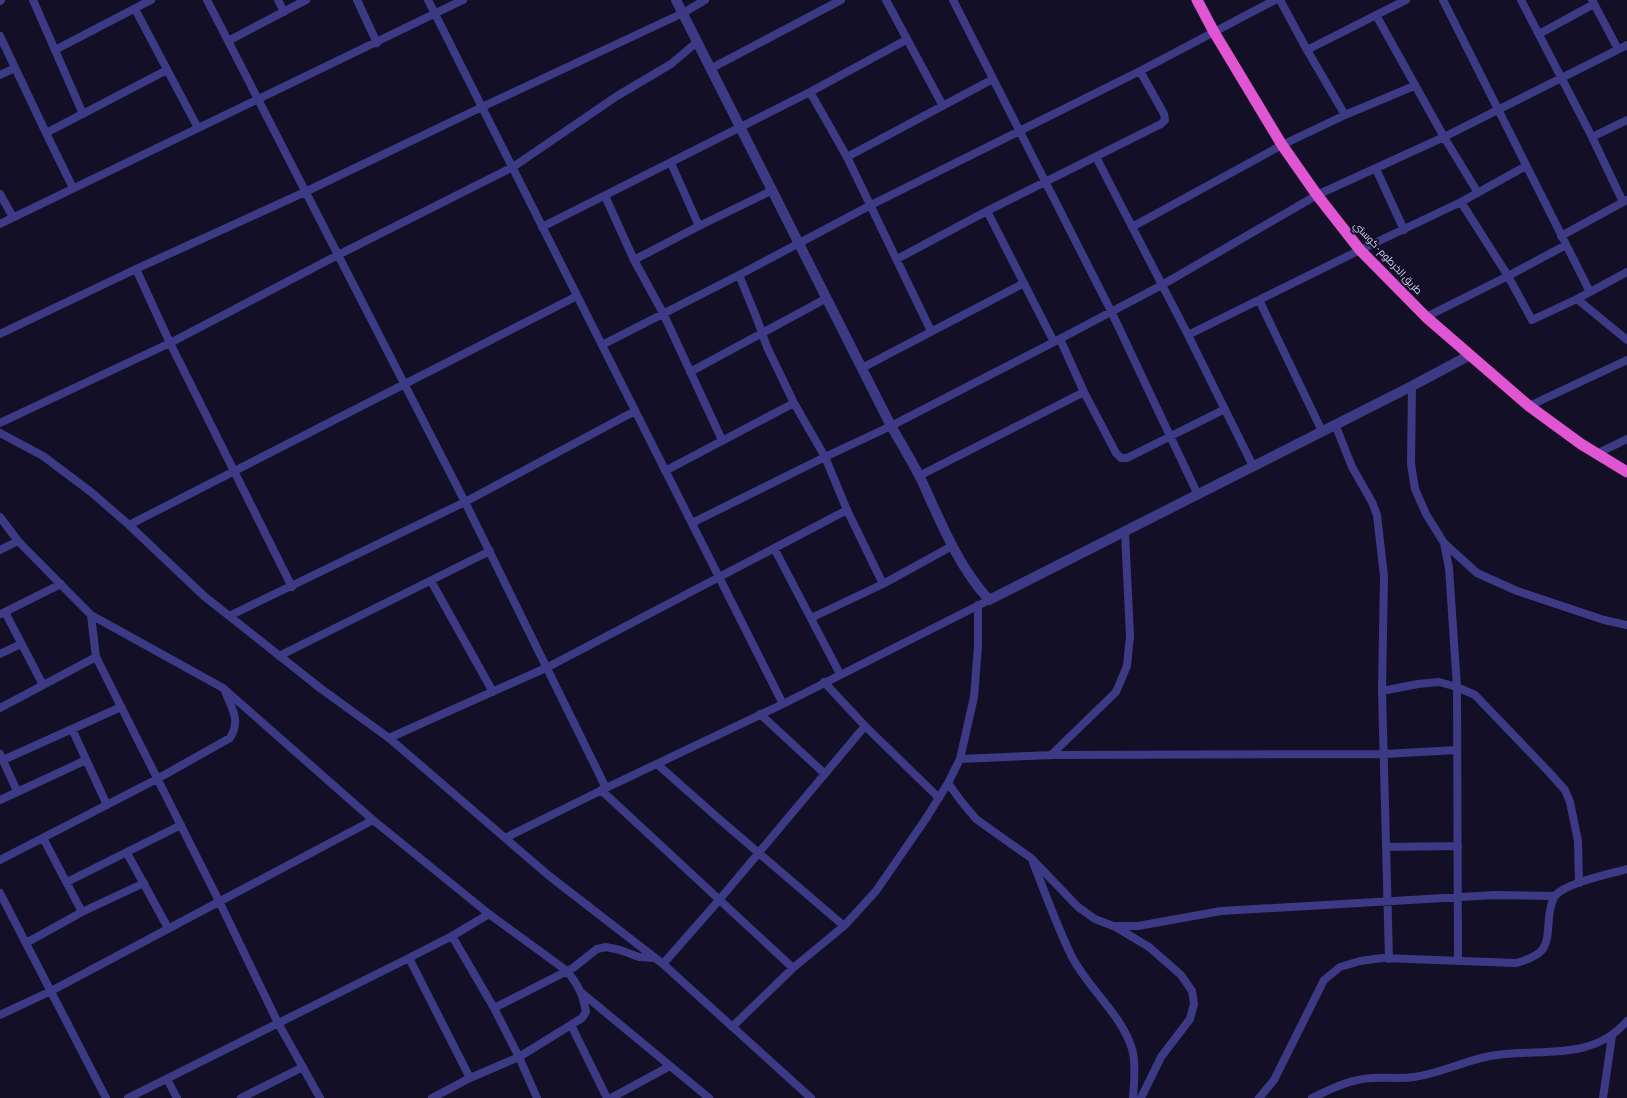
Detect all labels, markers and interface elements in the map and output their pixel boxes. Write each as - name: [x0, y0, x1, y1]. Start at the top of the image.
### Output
- street label: طريق الخرطوم - كوستي: [1350, 220, 1424, 298]

